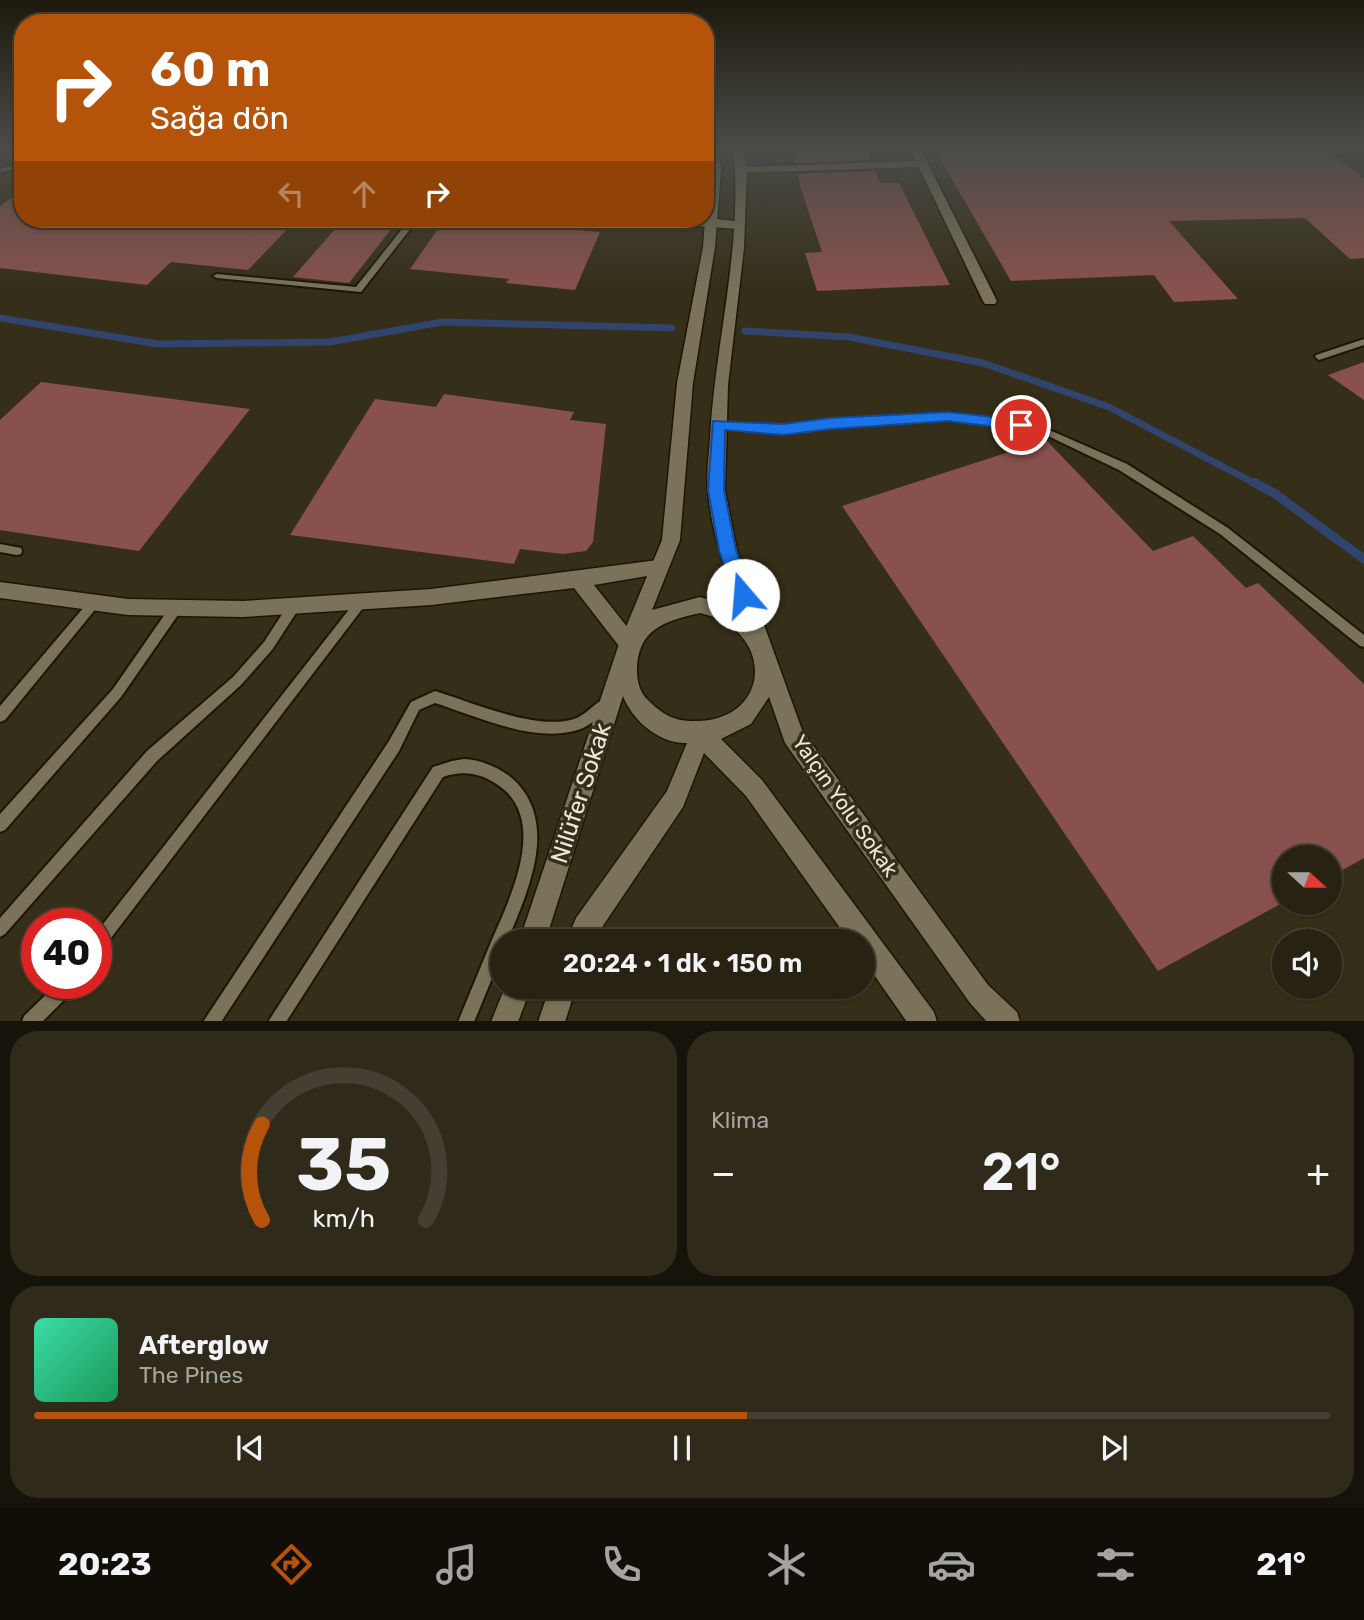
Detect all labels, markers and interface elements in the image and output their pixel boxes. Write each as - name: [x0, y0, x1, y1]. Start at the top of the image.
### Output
- text: 60 m: [150, 40, 271, 98]
- icon: right: [35, 42, 126, 133]
- text: Sağa dön: [150, 99, 289, 137]
- icon: left: [272, 175, 310, 213]
- icon: ahead: [345, 175, 383, 213]
- icon: right: [418, 175, 456, 213]
- pin: [991, 395, 1051, 455]
- icon: arrive: [1002, 406, 1040, 444]
- position arrow: [706, 558, 780, 632]
- street label: Nilüfer Sokak: [545, 719, 617, 867]
- street label: Yalçın Yolu Sokak: [787, 730, 904, 881]
- north arrow: [1272, 845, 1342, 915]
- map controls: [1272, 845, 1342, 999]
- speed limit sign: 40: [21, 908, 112, 999]
- button: sound: [1272, 929, 1342, 999]
- text: 20:24 · 1 dk · 150 m: [563, 948, 802, 979]
- text: Klima: [711, 1106, 769, 1134]
- text: 35: [296, 1122, 391, 1208]
- text: 21°: [982, 1141, 1060, 1203]
- text: −: [711, 1150, 736, 1196]
- text: +: [1306, 1150, 1330, 1196]
- text: km/h: [312, 1203, 375, 1232]
- text: Afterglow: [139, 1330, 269, 1361]
- text: The Pines: [139, 1361, 243, 1389]
- icon: previous: [231, 1429, 269, 1467]
- icon: pause: [663, 1429, 701, 1467]
- icon: next: [1095, 1429, 1133, 1467]
- icon: directions: [267, 1540, 316, 1589]
- icon: music: [432, 1540, 481, 1589]
- icon: phone: [597, 1540, 646, 1589]
- icon: climate: [762, 1540, 811, 1589]
- icon: car: [927, 1540, 976, 1589]
- icon: filters: [1091, 1540, 1140, 1589]
- text: 20:23: [58, 1545, 152, 1583]
- text: 21°: [1256, 1545, 1306, 1583]

